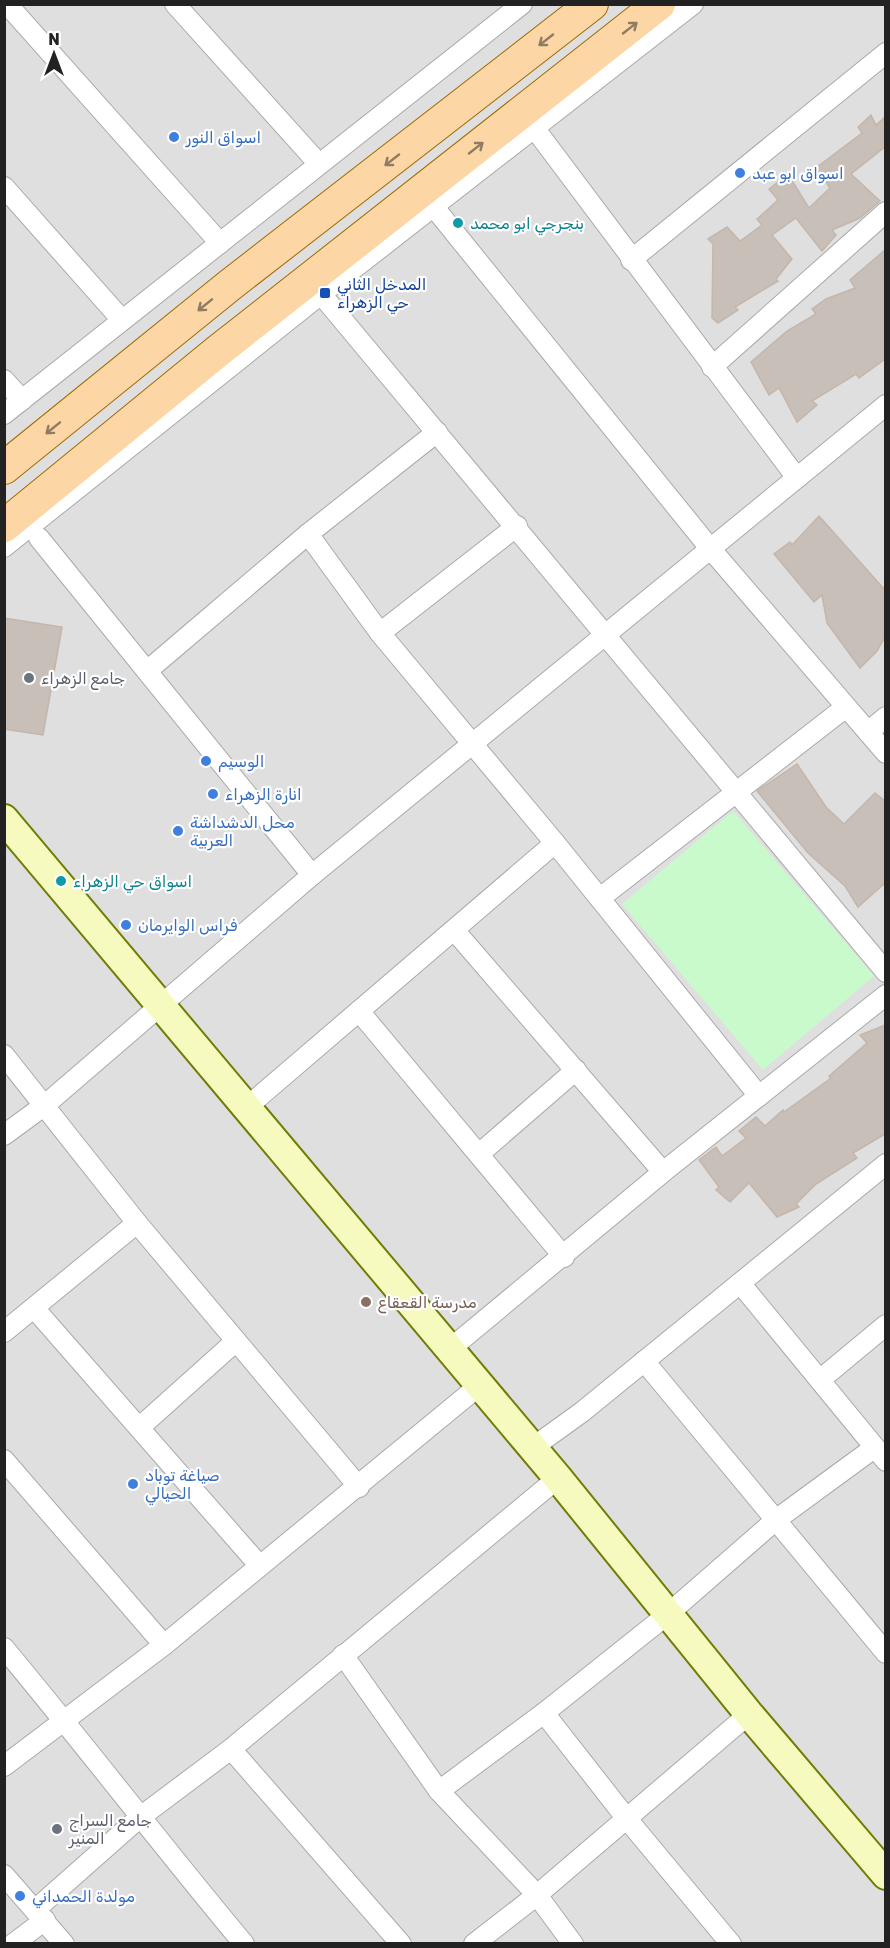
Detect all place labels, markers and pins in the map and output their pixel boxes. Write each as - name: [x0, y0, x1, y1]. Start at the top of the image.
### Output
- place label: اسواق النور: [185, 128, 261, 148]
- marker: اسواق النور: [167, 130, 181, 144]
- place label: اسواق ابو عبد: [752, 164, 844, 184]
- marker: اسواق ابو عبد: [733, 166, 747, 180]
- place label: بنجرجي ابو محمد: [470, 214, 584, 236]
- marker: بنجرجي ابو محمد: [451, 216, 465, 230]
- place label: المدخل الثاني حي الزهراء: [337, 275, 426, 315]
- marker: المدخل الثاني حي الزهراء: [318, 286, 332, 300]
- place label: جامع الزهراء: [41, 669, 125, 690]
- marker: جامع الزهراء: [22, 671, 36, 685]
- place label: الوسيم: [218, 752, 264, 772]
- marker: الوسيم: [199, 754, 213, 768]
- place label: انارة الزهراء: [225, 785, 302, 805]
- marker: انارة الزهراء: [206, 787, 220, 801]
- place label: محل الدشداشة العربية: [190, 813, 295, 851]
- marker: محل الدشداشة العربية: [171, 824, 185, 838]
- place label: اسواق حي الزهراء: [73, 872, 192, 894]
- marker: اسواق حي الزهراء: [54, 874, 68, 888]
- place label: فراس الوايرمان: [138, 916, 238, 936]
- marker: فراس الوايرمان: [119, 918, 133, 932]
- place label: مدرسة القعقاع: [378, 1293, 477, 1314]
- marker: مدرسة القعقاع: [359, 1295, 373, 1309]
- place label: صياغة توباد الحيالي: [145, 1466, 220, 1506]
- marker: صياغة توباد الحيالي: [126, 1477, 140, 1491]
- place label: جامع السراج المنير: [68, 1811, 152, 1849]
- marker: جامع السراج المنير: [50, 1822, 64, 1836]
- place label: مولدة الحمداني: [32, 1887, 135, 1909]
- marker: مولدة الحمداني: [13, 1889, 27, 1903]

